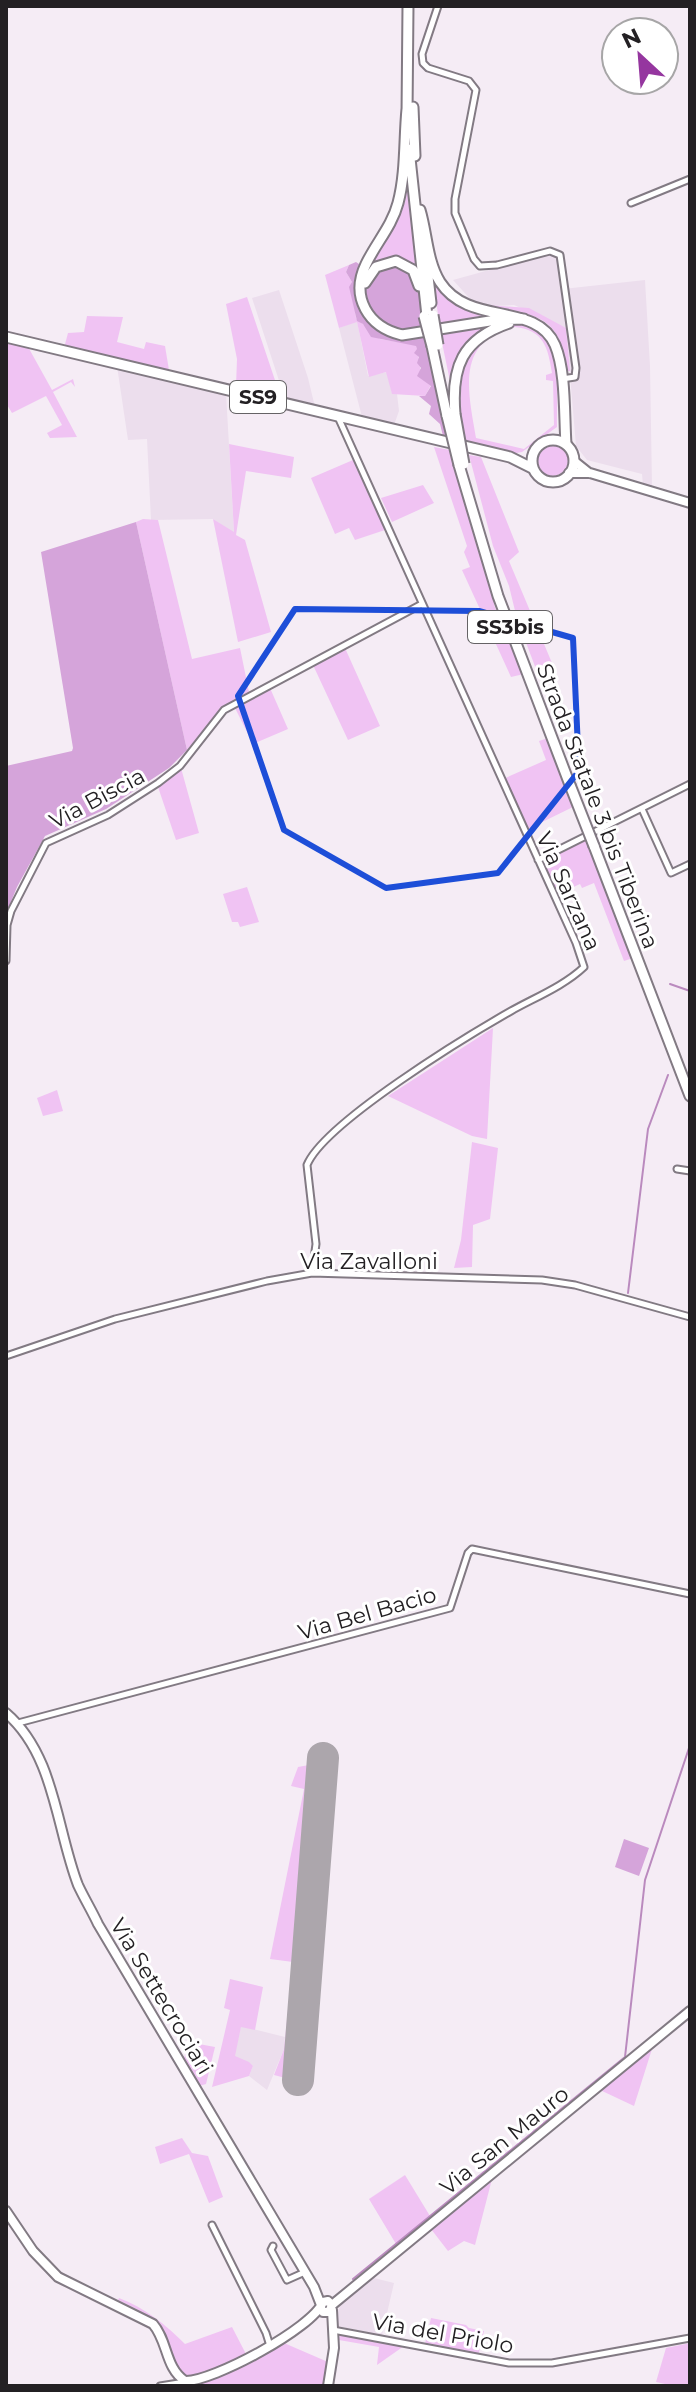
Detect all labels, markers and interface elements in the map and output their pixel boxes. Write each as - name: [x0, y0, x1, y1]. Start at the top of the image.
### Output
- north arrow: [600, 16, 680, 96]
- text: N: [618, 22, 645, 55]
- road number: SS9: [230, 381, 286, 413]
- road number: SS3bis: [468, 611, 552, 643]
- street label: Strada Statale 3 bis Tiberina: [531, 660, 664, 953]
- street label: Via Biscia: [45, 762, 149, 835]
- street label: Via Sarzana: [530, 828, 607, 955]
- street label: Via Zavalloni: [300, 1248, 438, 1275]
- street label: Via Bel Bacio: [295, 1581, 439, 1646]
- street label: Via Settecrociari: [104, 1913, 219, 2079]
- street label: Via San Mauro: [434, 2080, 574, 2201]
- street label: Via del Priolo: [370, 2308, 516, 2359]

